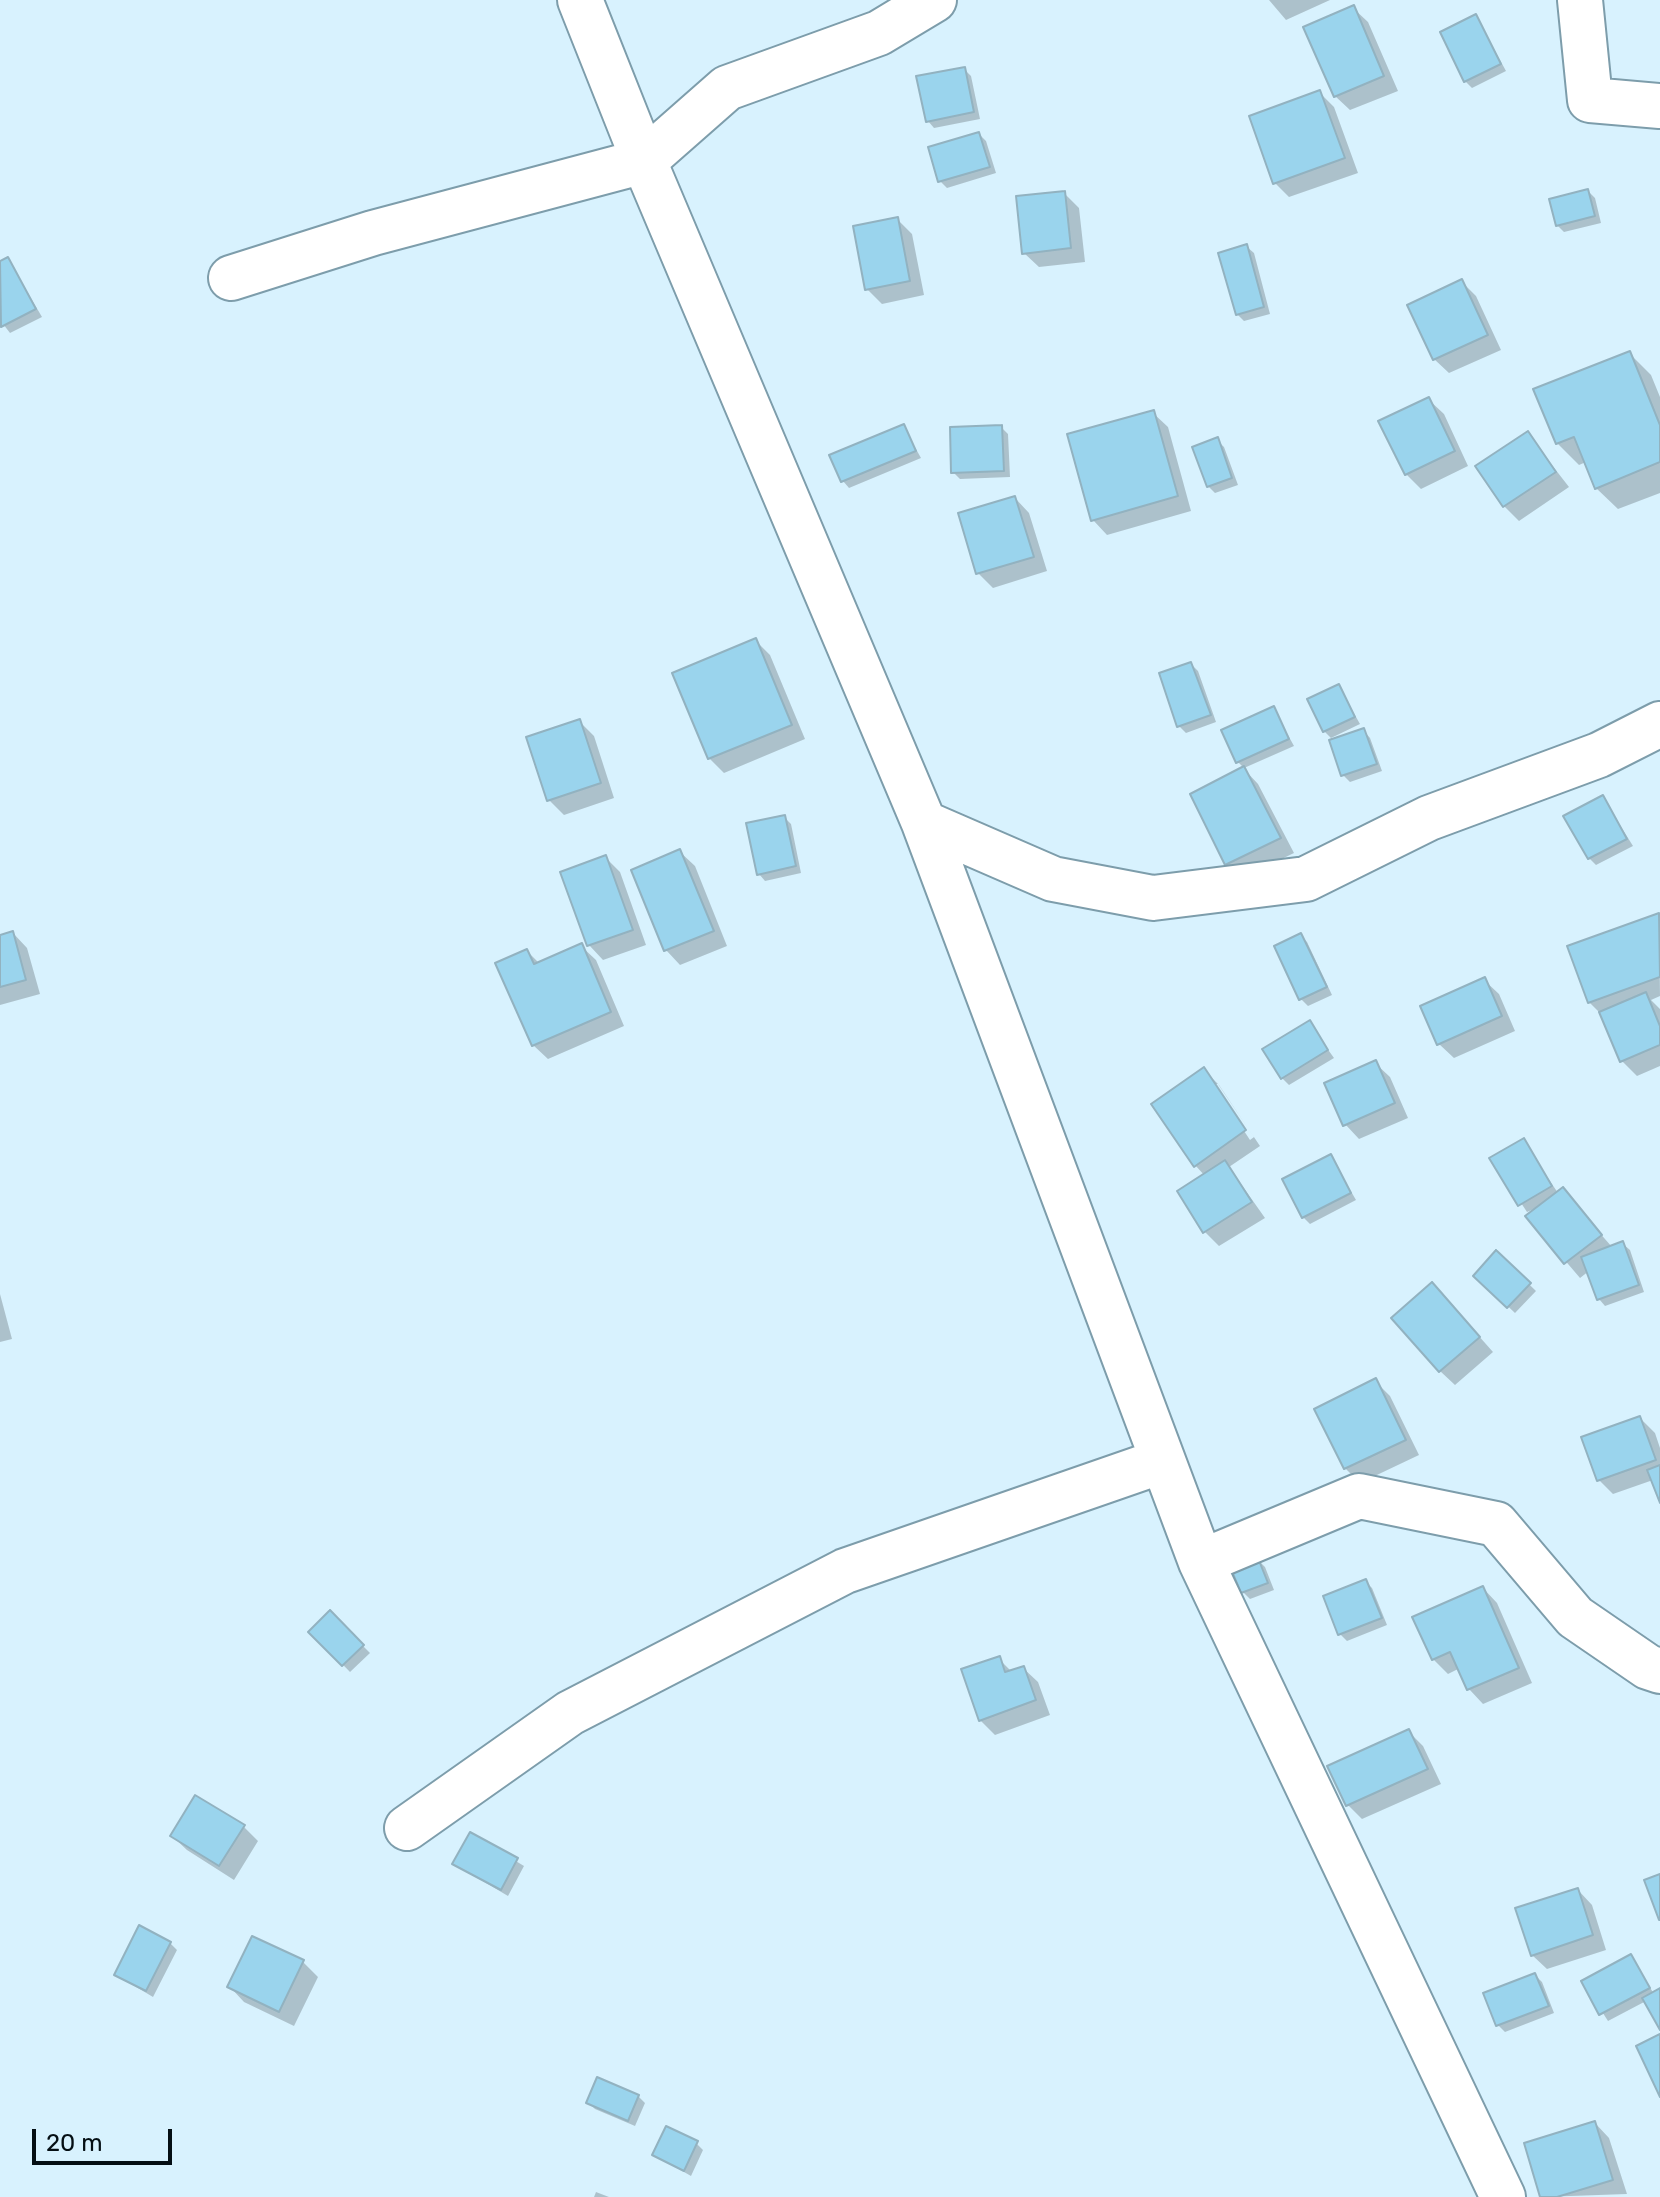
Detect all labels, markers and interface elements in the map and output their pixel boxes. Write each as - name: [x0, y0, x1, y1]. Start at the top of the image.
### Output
- scale bar: [36, 2113, 176, 2163]
- text: 20 m: [46, 2129, 103, 2157]

